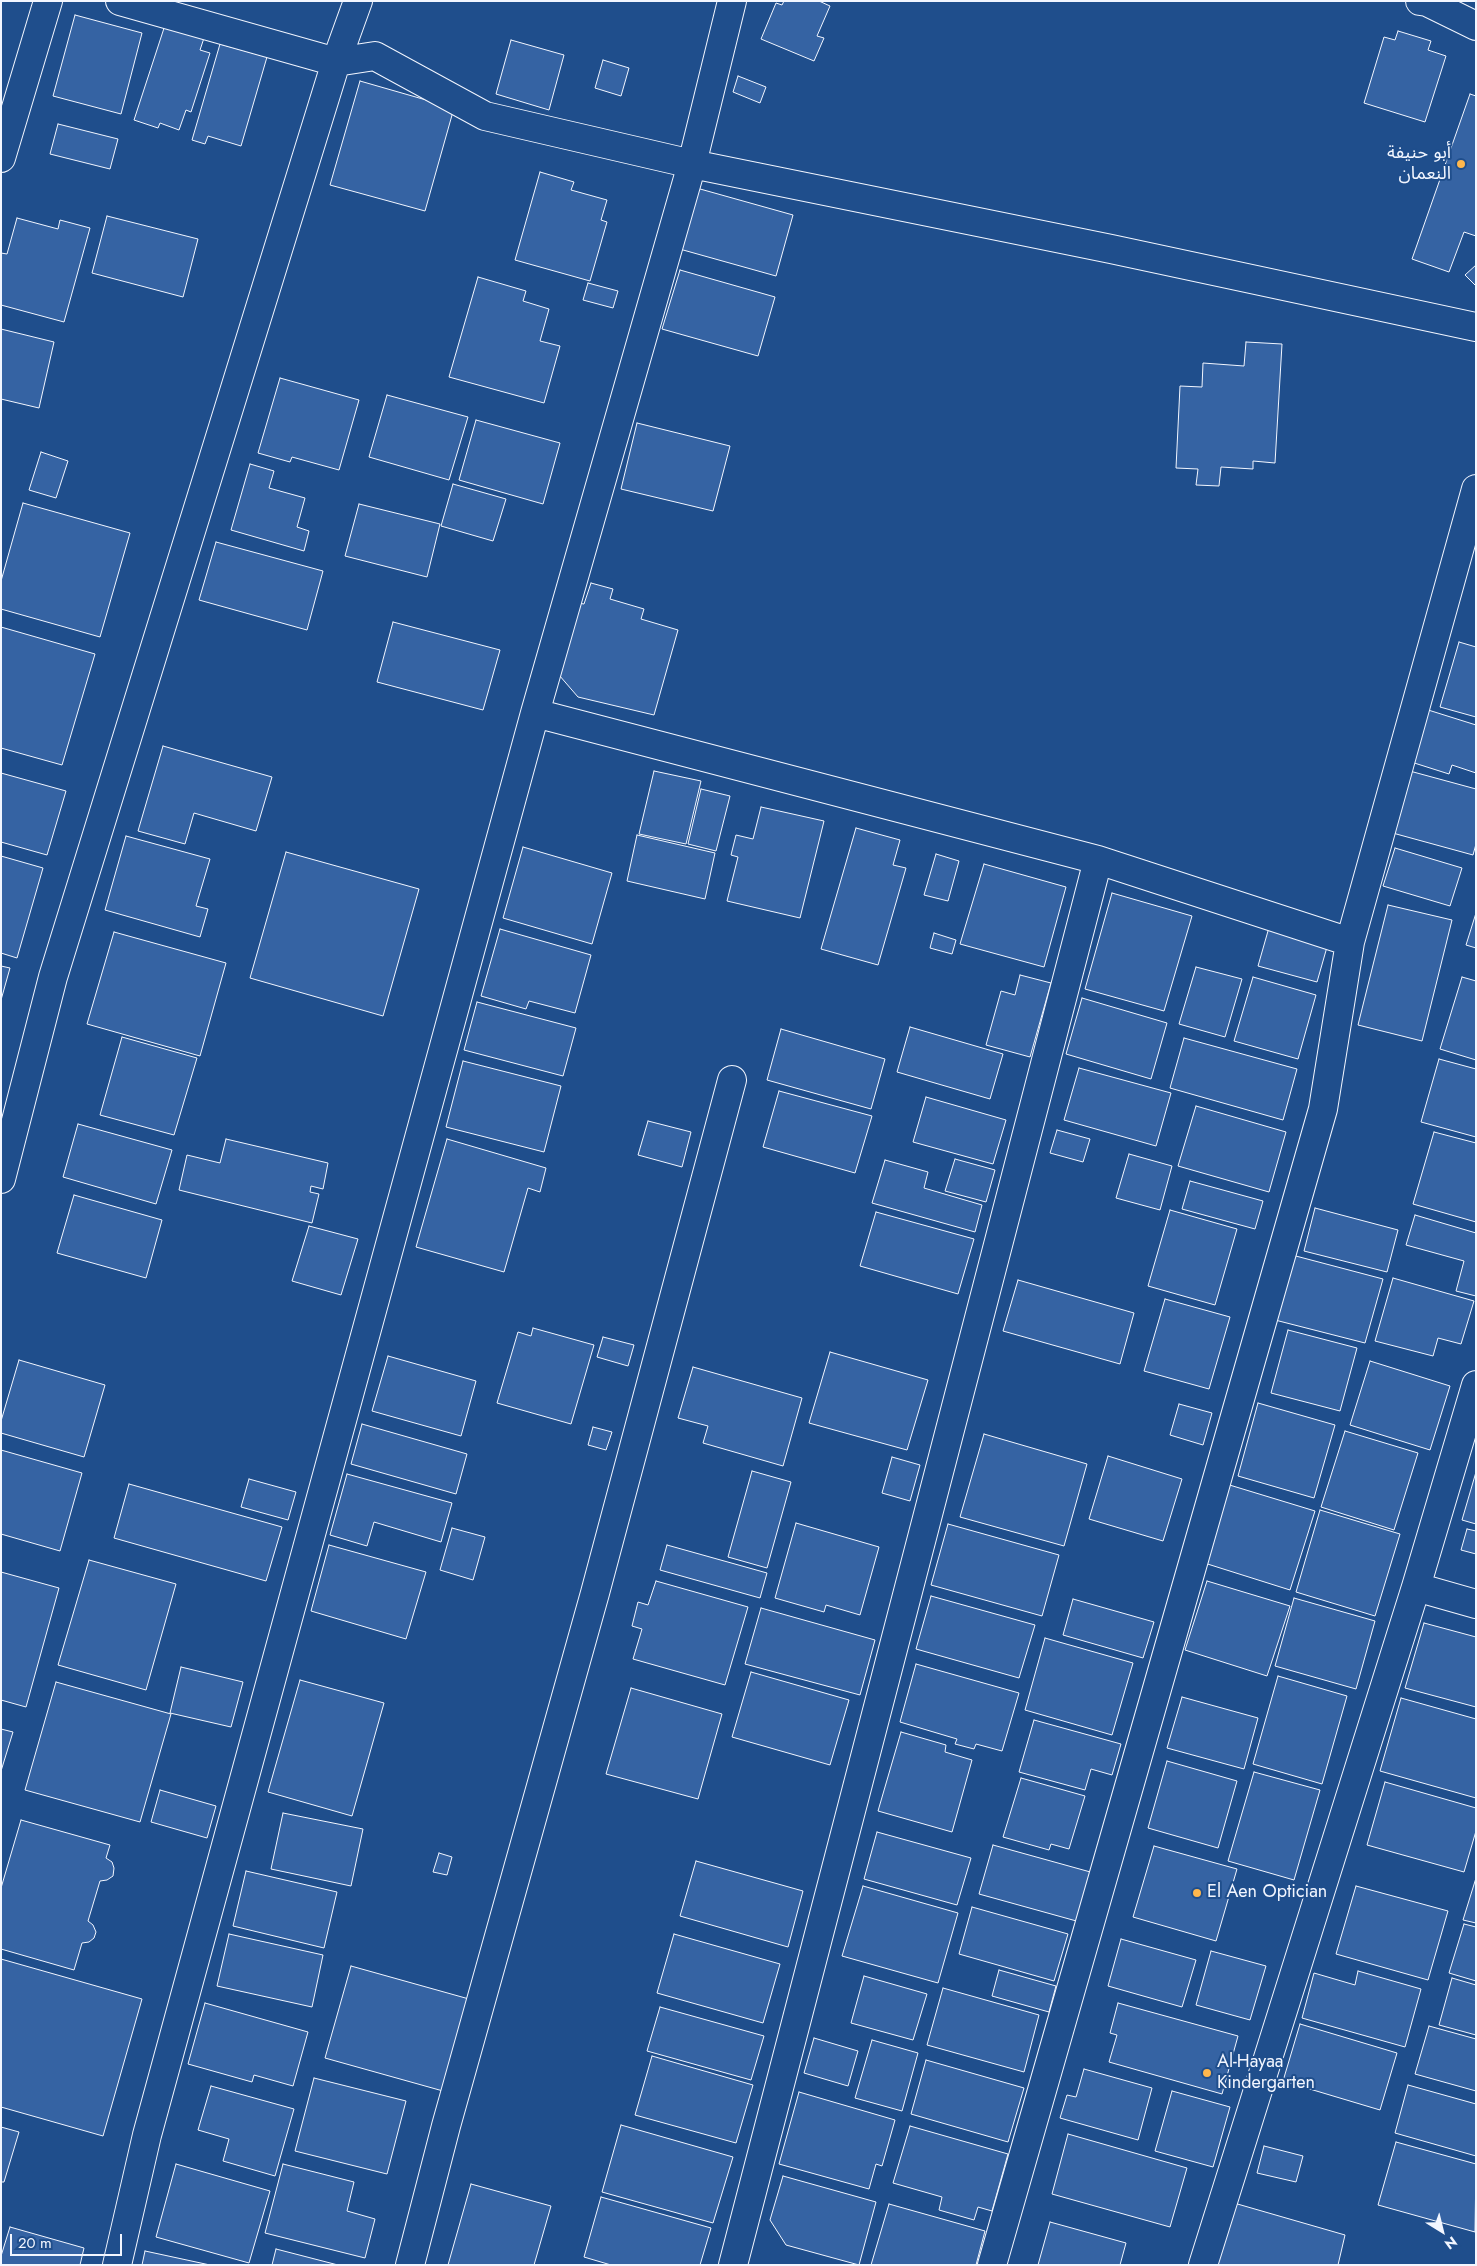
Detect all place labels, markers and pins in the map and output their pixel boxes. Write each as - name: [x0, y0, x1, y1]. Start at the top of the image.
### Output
- place label: أبو حنيفة النعمان: [1387, 143, 1451, 186]
- marker: أبو حنيفة النعمان: [1455, 158, 1467, 170]
- place label: El Aen Optician: [1207, 1882, 1327, 1904]
- marker: El Aen Optician: [1191, 1887, 1203, 1899]
- place label: Al-Hayaa Kindergarten: [1217, 2052, 1315, 2094]
- marker: Al-Hayaa Kindergarten: [1201, 2067, 1213, 2079]

